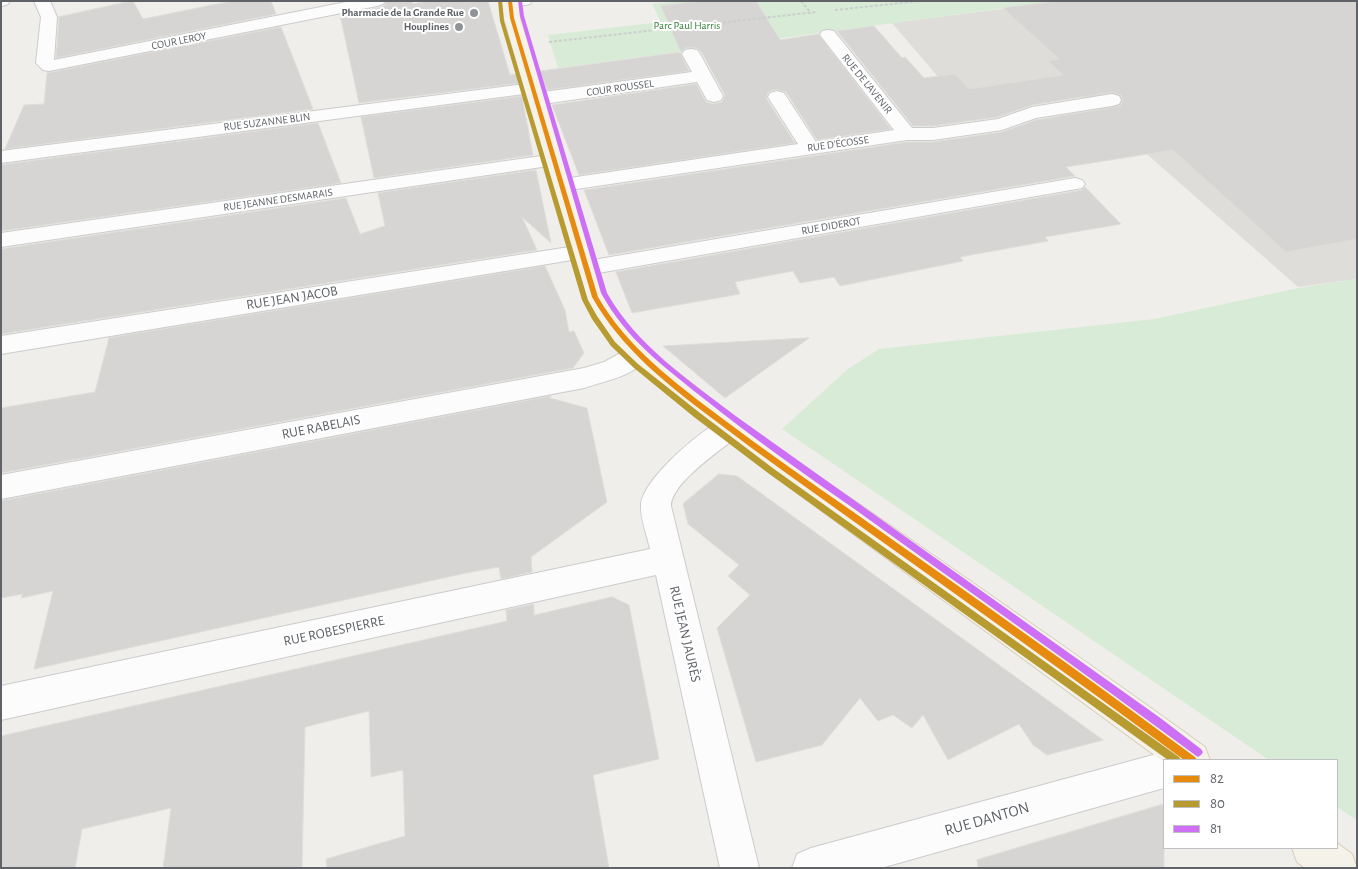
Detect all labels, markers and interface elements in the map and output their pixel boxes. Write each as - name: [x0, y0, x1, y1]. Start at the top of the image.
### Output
- place label: Pharmacie de la Grande Rue: [341, 6, 464, 20]
- marker: Pharmacie de la Grande Rue: [468, 7, 480, 19]
- park label: Parc Paul Harris: [654, 19, 720, 33]
- place label: Houplines: [404, 20, 449, 34]
- marker: Houplines: [453, 21, 465, 33]
- street label: COUR LEROY: [150, 29, 208, 53]
- street label: RUE DE L'AVENIR: [839, 51, 895, 117]
- street label: COUR ROUSSEL: [586, 77, 654, 99]
- street label: RUE SUZANNE BLIN: [223, 110, 311, 134]
- street label: RUE D'ÉCOSSE: [806, 133, 870, 155]
- street label: RUE JEANNE DESMARAIS: [222, 186, 334, 214]
- street label: RUE DIDEROT: [800, 214, 862, 238]
- street label: RUE JEAN JACOB: [245, 282, 339, 314]
- street label: RUE RABELAIS: [280, 411, 362, 443]
- street label: RUE JEAN JAURÈS: [666, 584, 704, 684]
- street label: RUE ROBESPIERRE: [282, 612, 386, 650]
- legend: [1163, 759, 1338, 849]
- text: 82: [1210, 771, 1224, 786]
- text: 80: [1210, 796, 1225, 811]
- street label: RUE DANTON: [942, 798, 1032, 840]
- text: 81: [1210, 821, 1222, 836]

